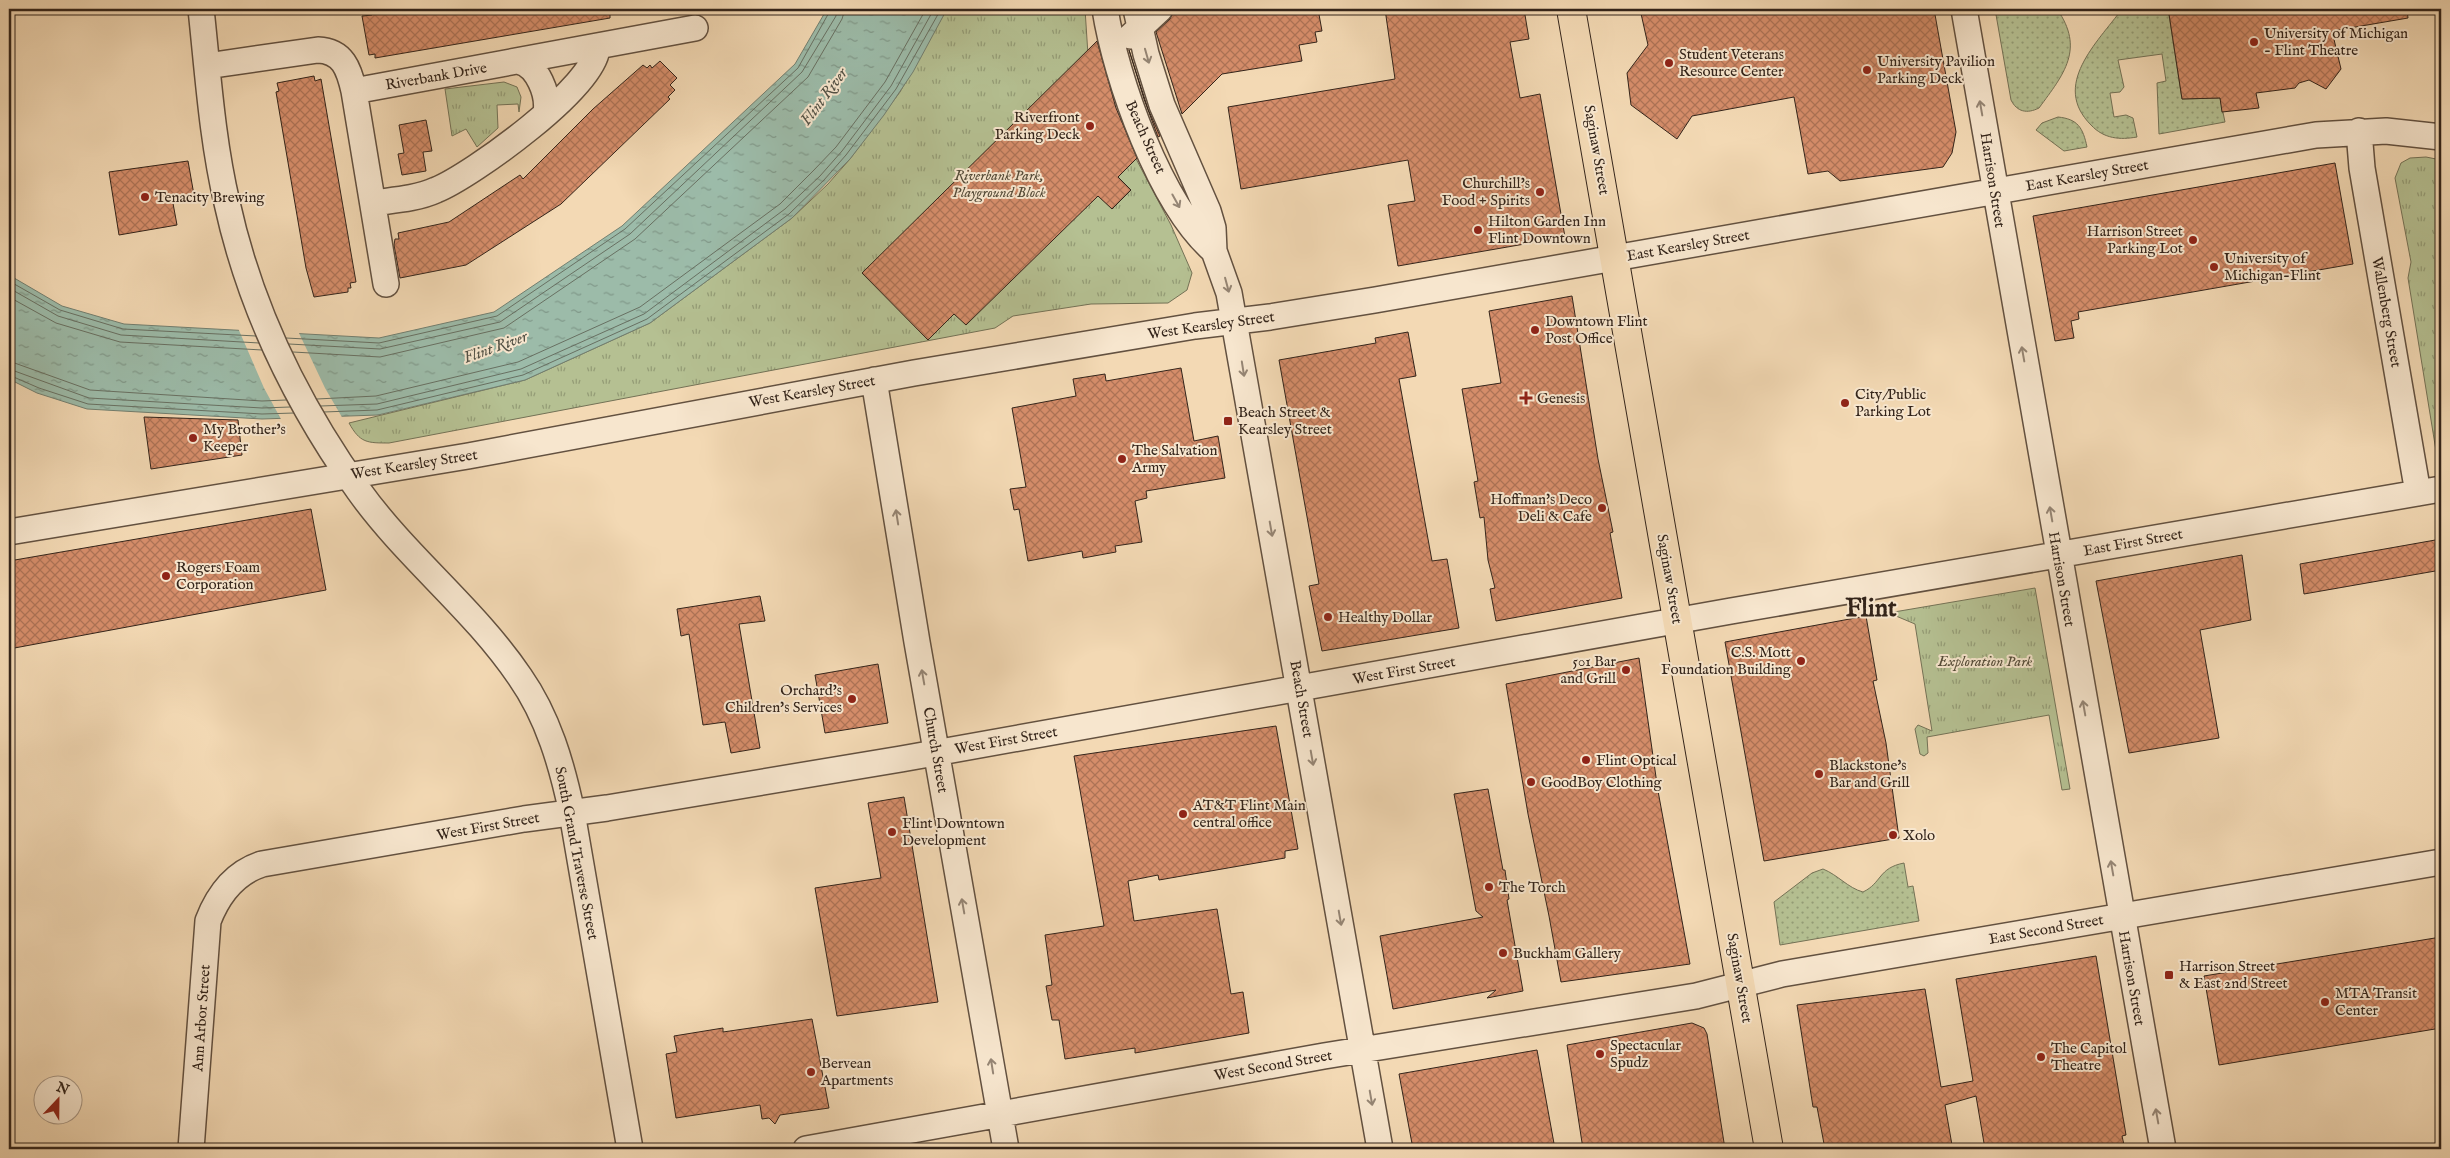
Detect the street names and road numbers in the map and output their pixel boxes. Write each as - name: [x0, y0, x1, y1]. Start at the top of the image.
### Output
- street label: Riverbank Drive: [384, 58, 489, 95]
- street label: Beach Street: [1121, 98, 1170, 177]
- street label: Saginaw Street: [1579, 104, 1614, 197]
- street label: Harrison Street: [1976, 131, 2009, 229]
- street label: East Kearsley Street: [2024, 155, 2150, 196]
- street label: East Kearsley Street: [1625, 225, 1751, 266]
- street label: Wallenberg Street: [2367, 255, 2406, 369]
- street label: West Kearsley Street: [1146, 307, 1276, 344]
- street label: West Kearsley Street: [747, 371, 877, 412]
- street label: West Kearsley Street: [349, 445, 479, 484]
- street label: East First Street: [2082, 524, 2184, 561]
- street label: Harrison Street: [2044, 530, 2079, 628]
- street label: Saginaw Street: [1652, 533, 1687, 626]
- street label: West First Street: [1351, 652, 1457, 689]
- street label: Beach Street: [1285, 659, 1318, 739]
- street label: Church Street: [919, 706, 952, 795]
- street label: West First Street: [953, 722, 1059, 759]
- street label: South Grand Traverse Street: [550, 765, 603, 941]
- street label: West First Street: [435, 808, 541, 845]
- street label: East Second Street: [1987, 910, 2105, 949]
- street label: Harrison Street: [2114, 929, 2149, 1027]
- street label: Saginaw Street: [1722, 932, 1757, 1025]
- street label: Ann Arbor Street: [188, 964, 215, 1073]
- street label: West Second Street: [1212, 1046, 1334, 1085]

